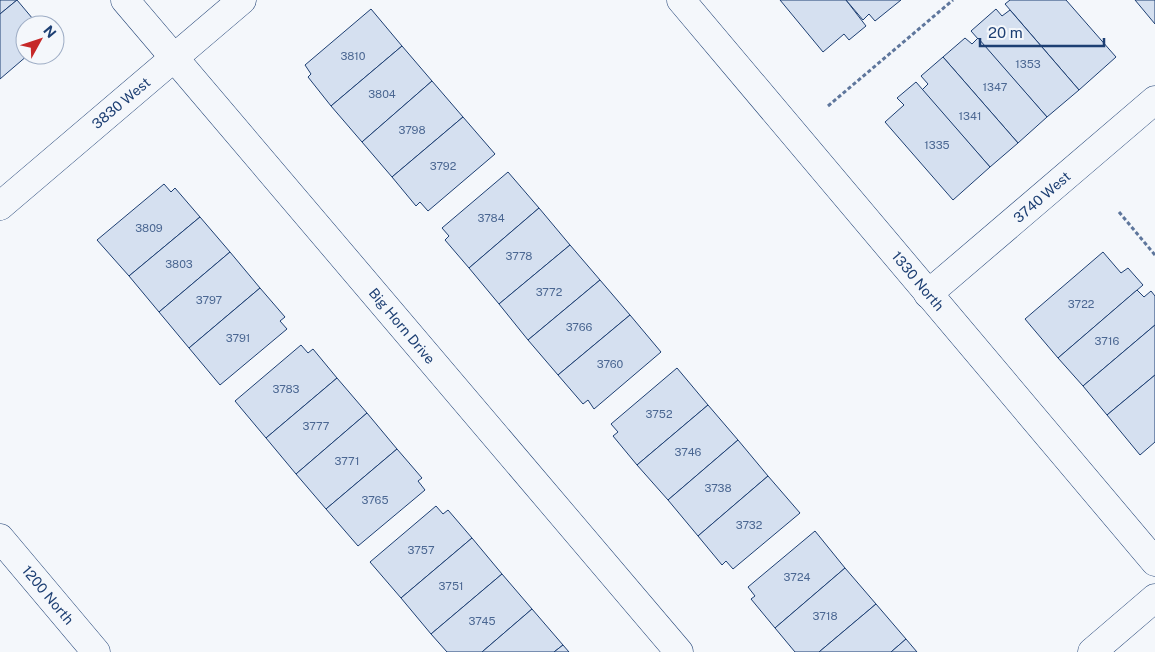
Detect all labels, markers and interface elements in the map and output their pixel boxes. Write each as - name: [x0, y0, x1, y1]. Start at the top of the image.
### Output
- north arrow: [15, 15, 65, 65]
- scale bar: [980, 15, 1104, 47]
- text: N: [40, 22, 60, 41]
- text: 20 m: [988, 24, 1023, 41]
- house number: 3810: [340, 50, 366, 62]
- house number: 1353: [1015, 58, 1041, 70]
- street label: 3830 West: [89, 74, 153, 132]
- house number: 1347: [983, 81, 1008, 93]
- house number: 3804: [368, 88, 396, 100]
- house number: 1341: [959, 110, 981, 122]
- house number: 3798: [398, 124, 426, 136]
- house number: 1335: [924, 139, 950, 151]
- house number: 3792: [430, 160, 457, 172]
- street label: 3740 West: [1010, 168, 1074, 226]
- house number: 3784: [477, 212, 505, 224]
- house number: 3809: [135, 222, 163, 234]
- street label: 1330 North: [889, 248, 947, 314]
- house number: 3778: [506, 250, 533, 262]
- house number: 3803: [165, 258, 193, 270]
- street label: Big Horn Drive: [366, 285, 438, 367]
- house number: 3772: [536, 286, 563, 298]
- house number: 3797: [196, 294, 223, 306]
- house number: 3722: [1068, 298, 1095, 310]
- house number: 3766: [566, 321, 593, 333]
- house number: 3791: [226, 332, 250, 344]
- house number: 3716: [1095, 335, 1120, 347]
- house number: 3760: [597, 358, 624, 370]
- house number: 3783: [272, 383, 300, 395]
- house number: 3752: [646, 408, 673, 420]
- house number: 3777: [303, 420, 330, 432]
- house number: 3746: [675, 446, 702, 458]
- house number: 3771: [335, 455, 359, 467]
- house number: 3738: [704, 482, 732, 494]
- house number: 3765: [361, 494, 389, 506]
- house number: 3732: [736, 519, 763, 531]
- house number: 3757: [408, 544, 435, 556]
- street label: 1200 North: [19, 562, 77, 628]
- house number: 3724: [784, 571, 811, 583]
- house number: 3751: [439, 580, 463, 592]
- house number: 3718: [812, 610, 838, 622]
- house number: 3745: [469, 615, 495, 627]

